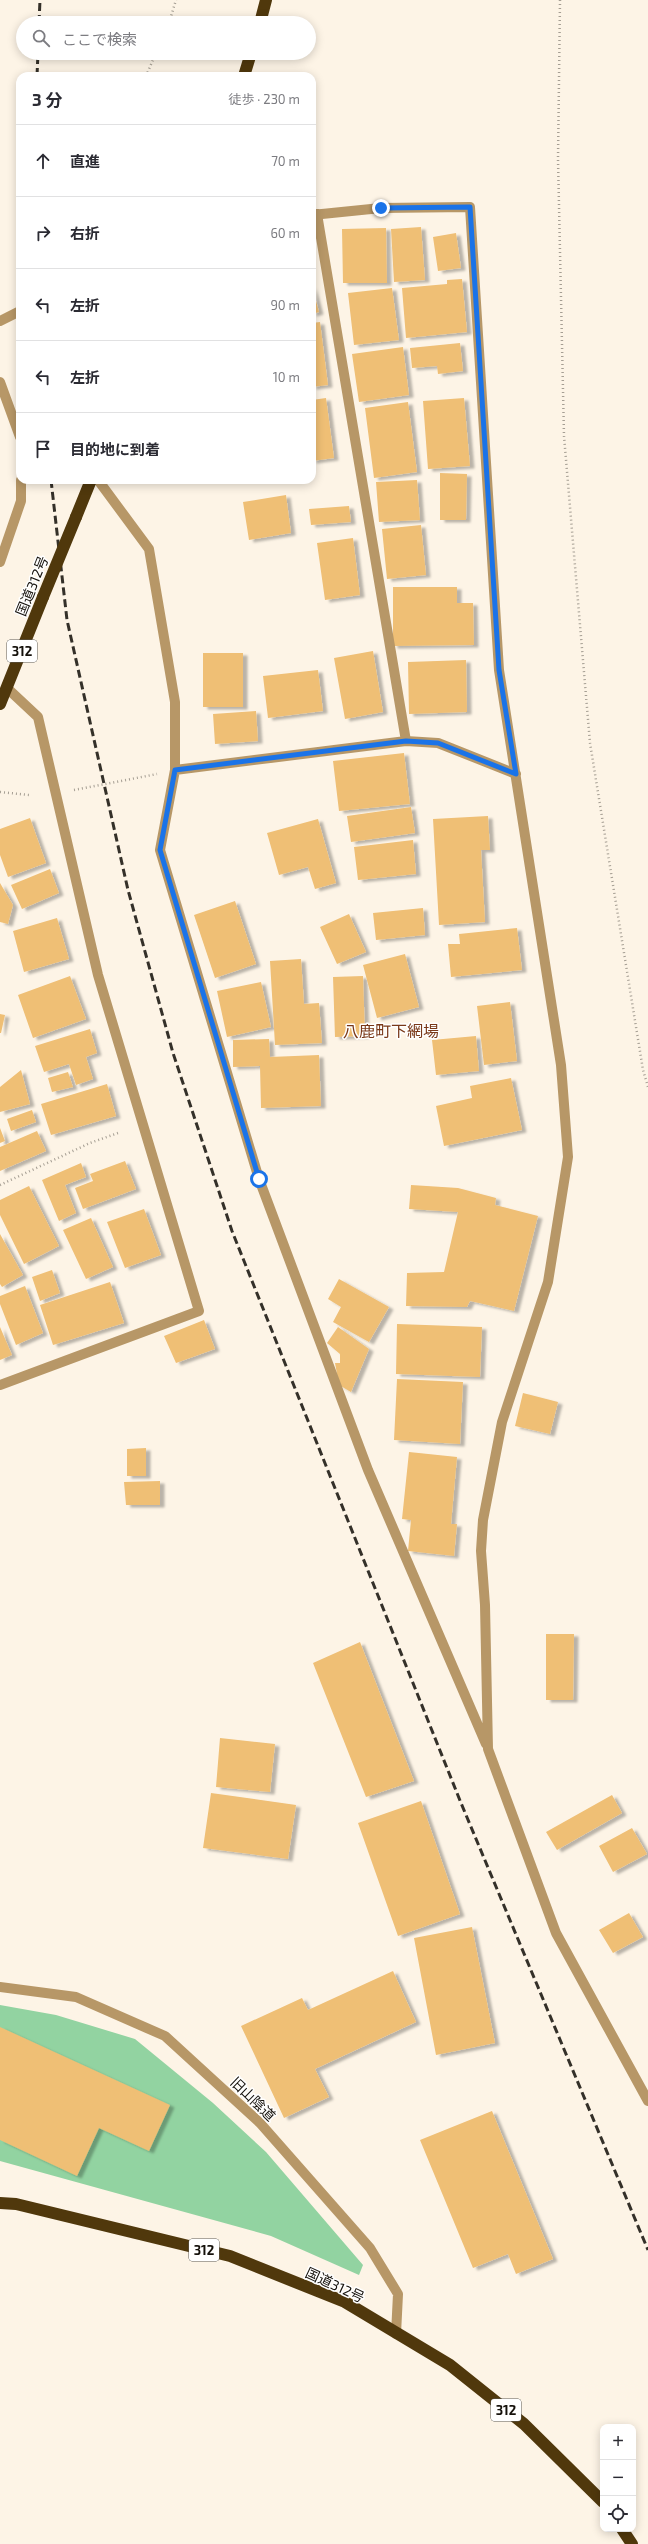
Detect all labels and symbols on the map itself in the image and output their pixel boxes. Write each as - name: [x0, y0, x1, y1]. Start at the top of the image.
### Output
- route end: [372, 199, 390, 217]
- street label: 国道312号: [12, 553, 51, 618]
- road number: 312: [7, 640, 37, 662]
- district label: 八鹿町下網場: [343, 1021, 439, 1040]
- route start: [250, 1170, 268, 1188]
- street label: 旧山陰道: [227, 2073, 279, 2124]
- road number: 312: [189, 2239, 219, 2261]
- street label: 国道312号: [303, 2263, 367, 2306]
- road number: 312: [491, 2399, 521, 2421]

